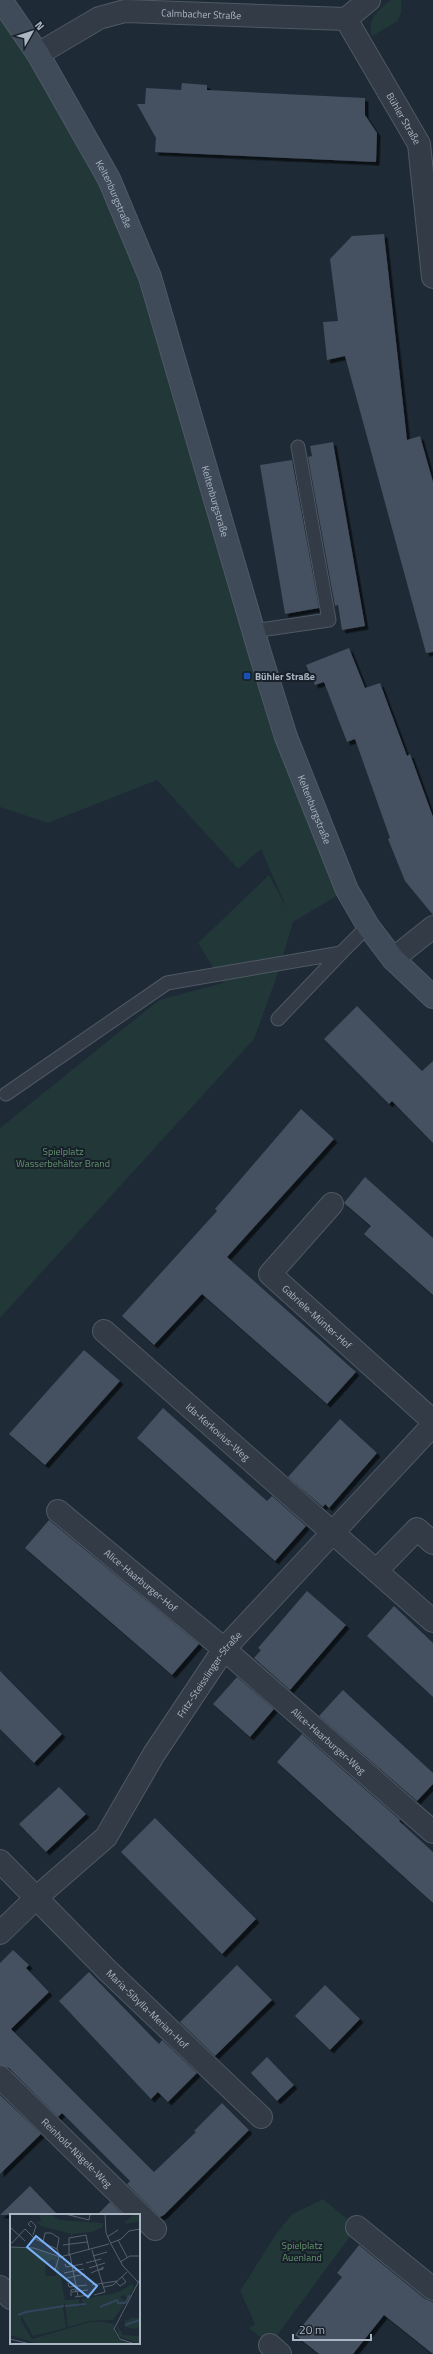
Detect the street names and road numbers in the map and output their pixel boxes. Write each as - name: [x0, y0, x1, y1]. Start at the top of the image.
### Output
- street label: Calmbacher Straße: [161, 5, 241, 23]
- street label: Bühler Straße: [383, 89, 425, 147]
- street label: Keltenburgstraße: [92, 157, 136, 230]
- street label: Keltenburgstraße: [198, 464, 233, 539]
- street label: Keltenburgstraße: [294, 772, 335, 846]
- street label: Gabriele-Münter-Hof: [279, 1281, 356, 1352]
- street label: Ida-Kerkovius-Weg: [183, 1399, 253, 1464]
- street label: Alice-Haarburger-Hof: [101, 1545, 181, 1615]
- street label: Fritz-Steisslinger-Straße: [173, 1627, 245, 1720]
- street label: Alice-Haarburger-Weg: [288, 1704, 369, 1778]
- street label: Maria-Sibylla-Merian-Hof: [103, 1966, 193, 2052]
- street label: Reinhold-Nägele-Weg: [38, 2114, 116, 2191]

